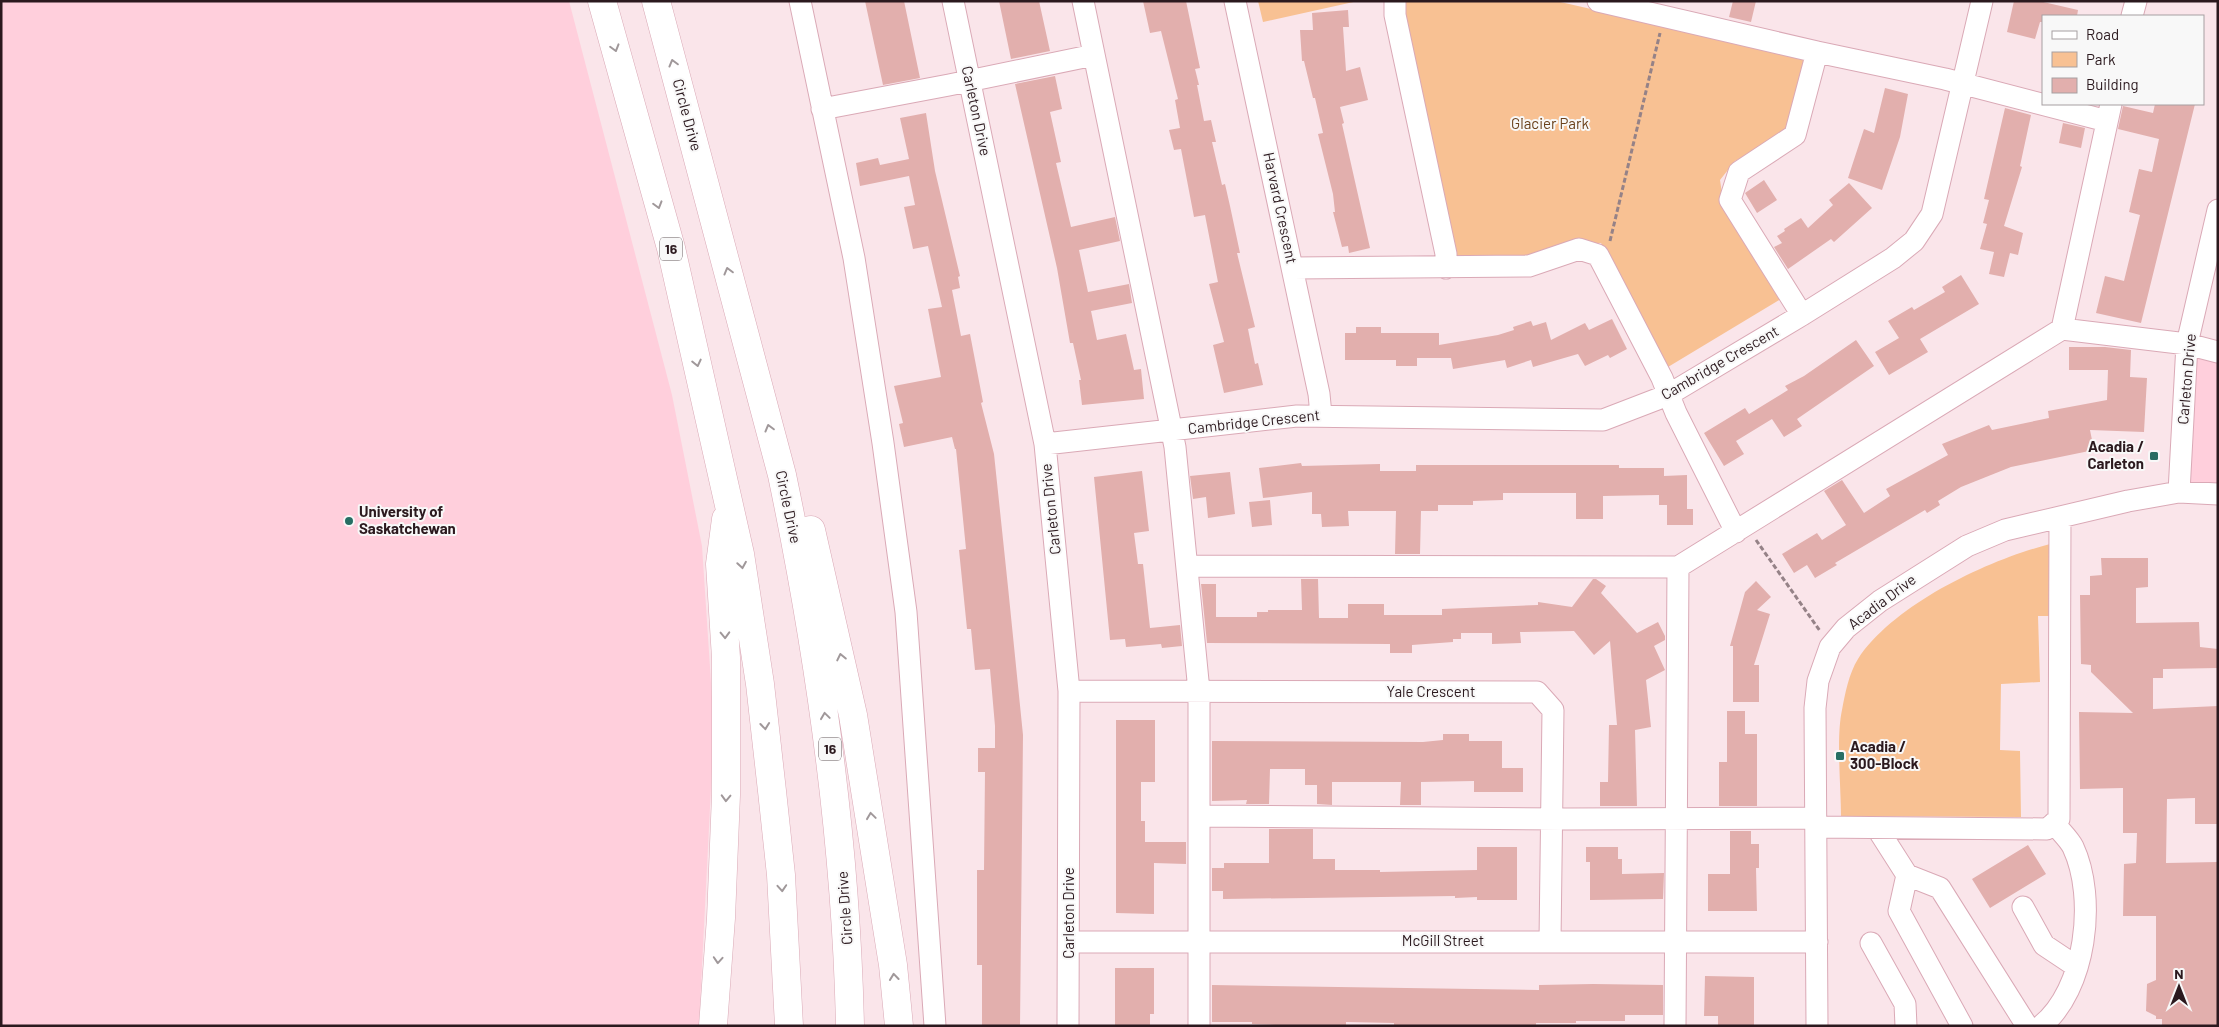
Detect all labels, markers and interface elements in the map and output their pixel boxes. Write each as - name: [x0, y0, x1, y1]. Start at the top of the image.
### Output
- legend: [2042, 15, 2204, 105]
- text: Road: [2086, 25, 2119, 43]
- one-way arrow: [609, 44, 619, 52]
- text: Park: [2086, 50, 2116, 68]
- one-way arrow: [668, 59, 679, 68]
- street label: Carleton Drive: [959, 64, 995, 157]
- text: Building: [2086, 75, 2139, 93]
- street label: Circle Drive: [670, 77, 706, 153]
- park label: Glacier Park: [1511, 114, 1589, 132]
- street label: Harvard Crescent: [1260, 150, 1302, 265]
- one-way arrow: [653, 200, 663, 208]
- road number: 16: [660, 238, 682, 260]
- one-way arrow: [724, 267, 734, 276]
- street label: Cambridge Crescent: [1658, 321, 1781, 403]
- street label: Carleton Drive: [2173, 333, 2199, 425]
- one-way arrow: [691, 358, 702, 367]
- street label: Cambridge Crescent: [1187, 405, 1321, 437]
- one-way arrow: [765, 425, 775, 433]
- place label: Acadia / Carleton: [2087, 437, 2144, 472]
- marker: Acadia / Carleton: [2148, 450, 2160, 462]
- street label: Carleton Drive: [1036, 463, 1064, 555]
- street label: Circle Drive: [772, 469, 805, 545]
- place label: University of Saskatchewan: [359, 502, 456, 537]
- marker: University of Saskatchewan: [343, 515, 355, 527]
- one-way arrow: [736, 561, 747, 569]
- street label: Acadia Drive: [1844, 570, 1919, 633]
- one-way arrow: [720, 632, 731, 640]
- one-way arrow: [836, 652, 847, 661]
- street label: Yale Crescent: [1387, 682, 1475, 700]
- one-way arrow: [820, 711, 831, 719]
- one-way arrow: [759, 722, 770, 730]
- place label: Acadia / 300-Block: [1850, 737, 1919, 772]
- road number: 16: [819, 738, 841, 761]
- marker: Acadia / 300-Block: [1834, 750, 1846, 762]
- one-way arrow: [721, 794, 731, 802]
- one-way arrow: [866, 812, 877, 820]
- street label: Carleton Drive: [1059, 867, 1077, 959]
- street label: Circle Drive: [832, 871, 856, 946]
- one-way arrow: [776, 884, 787, 892]
- street label: McGill Street: [1402, 931, 1484, 949]
- one-way arrow: [713, 956, 724, 964]
- north arrow: [2154, 962, 2204, 1012]
- text: N: [2174, 965, 2184, 982]
- one-way arrow: [889, 973, 900, 981]

